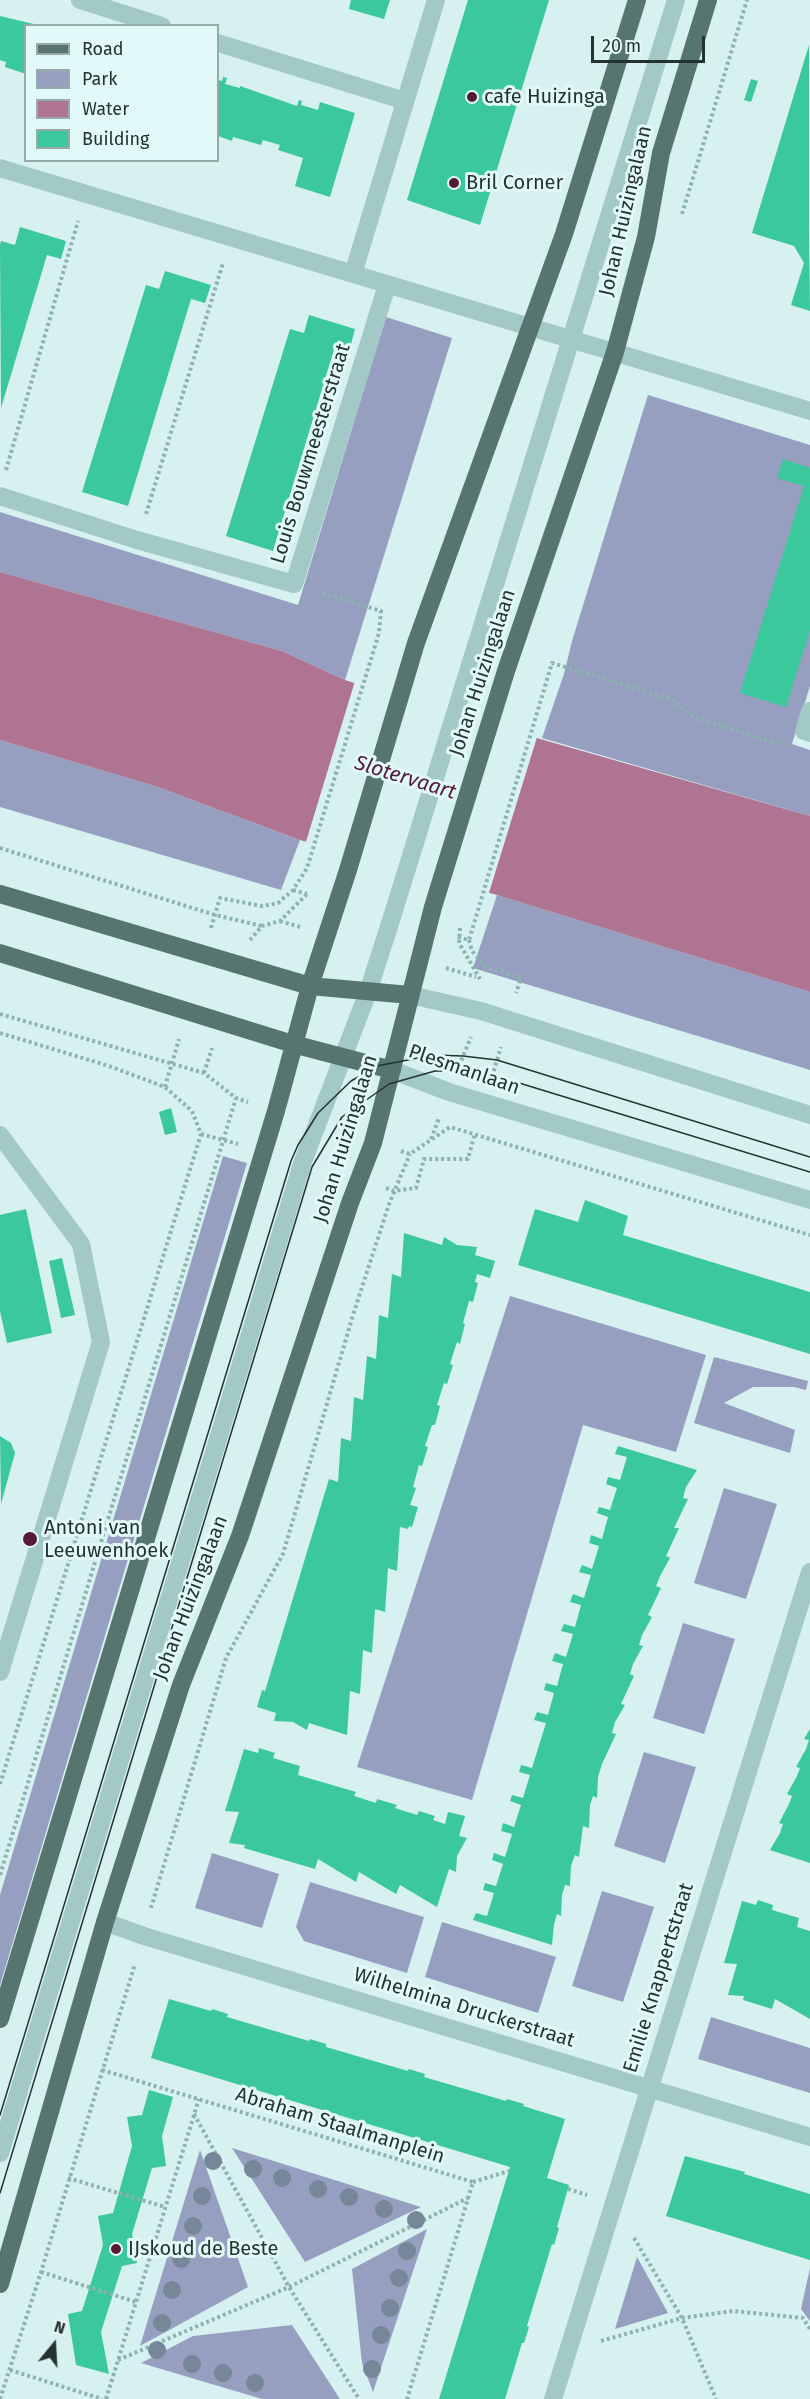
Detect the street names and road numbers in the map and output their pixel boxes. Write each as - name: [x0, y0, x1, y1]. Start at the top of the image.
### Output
- street label: Johan Huizingalaan: [595, 123, 657, 299]
- street label: Louis Bouwmeesterstraat: [266, 341, 356, 567]
- street label: Johan Huizingalaan: [445, 586, 521, 760]
- street label: Plesmanlaan: [405, 1040, 523, 1100]
- street label: Johan Huizingalaan: [309, 1052, 383, 1226]
- street label: Johan Huizingalaan: [149, 1512, 233, 1684]
- street label: Emilie Knappertstraat: [619, 1880, 699, 2076]
- street label: Wilhelmina Druckerstraat: [351, 1963, 577, 2053]
- street label: Abraham Staalmanplein: [233, 2083, 447, 2169]

